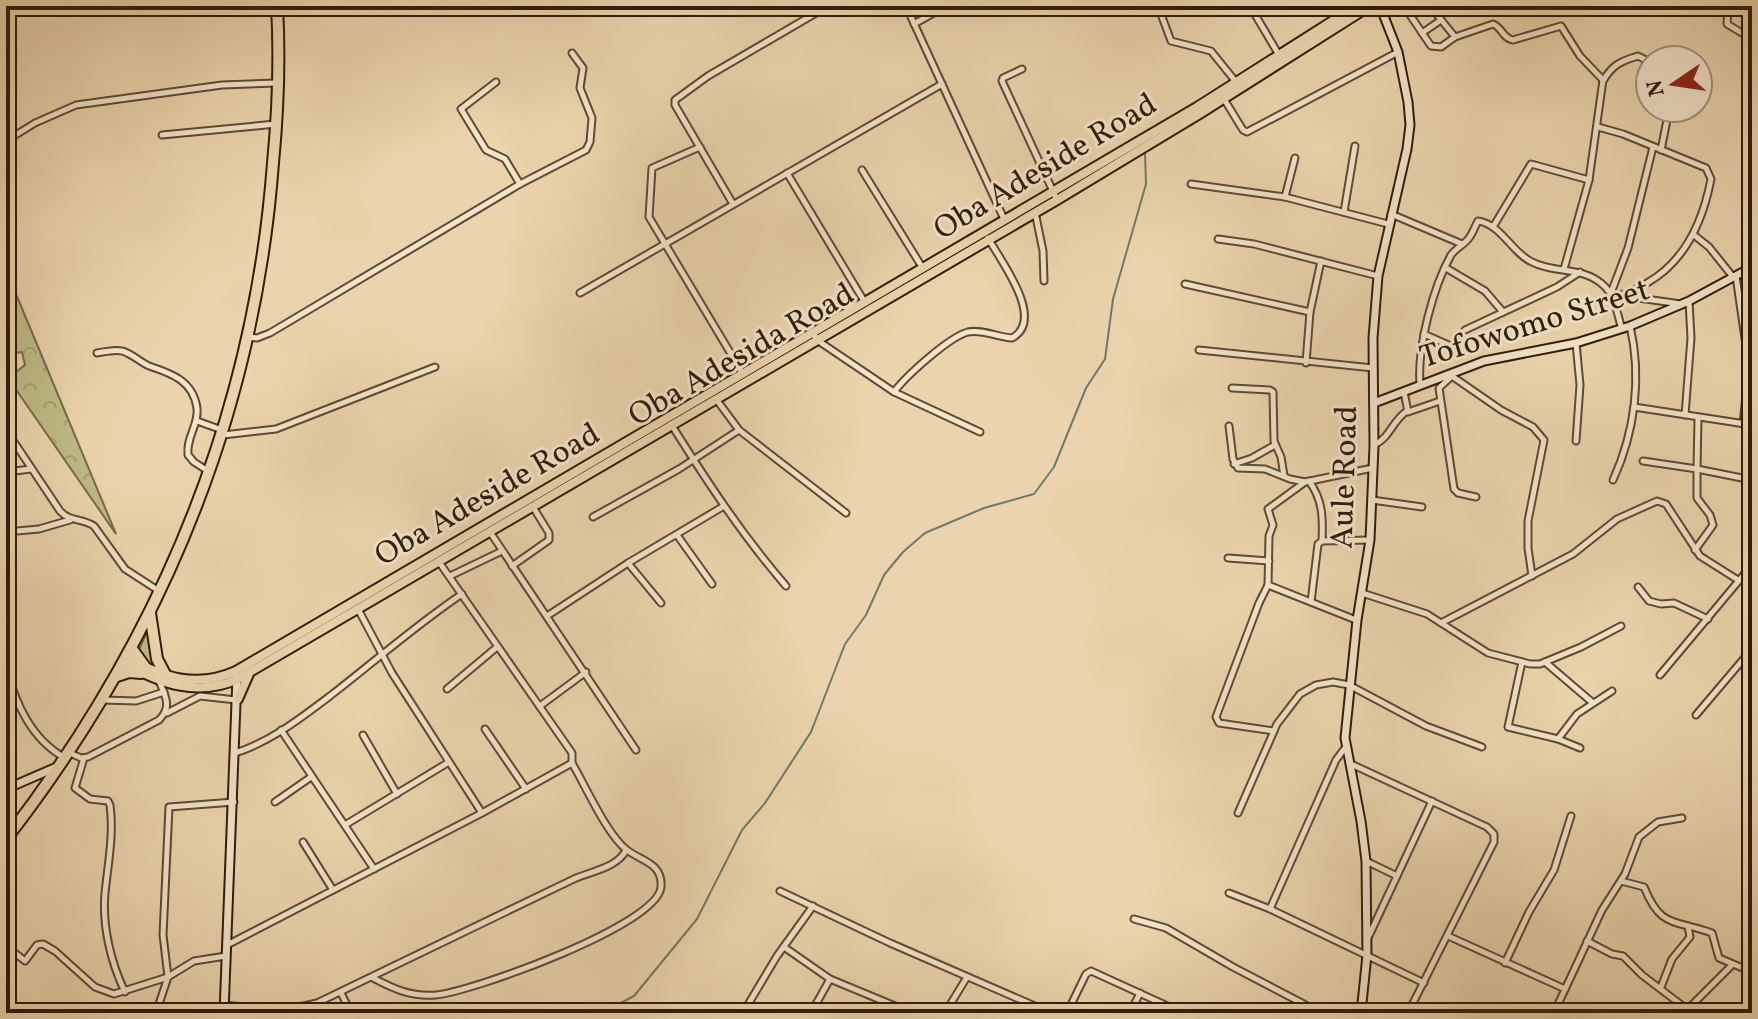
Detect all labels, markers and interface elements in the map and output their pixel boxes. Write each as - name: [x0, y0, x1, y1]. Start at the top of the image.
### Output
- north arrow: [1634, 44, 1714, 124]
- text: N: [1640, 77, 1674, 99]
- street label: Oba Adeside Road: [926, 84, 1166, 252]
- street label: Tofowomo Street: [1415, 269, 1655, 381]
- street label: Oba Adesida Road: [621, 273, 863, 439]
- street label: Aule Road: [1322, 405, 1370, 549]
- street label: Oba Adeside Road: [367, 414, 609, 578]

